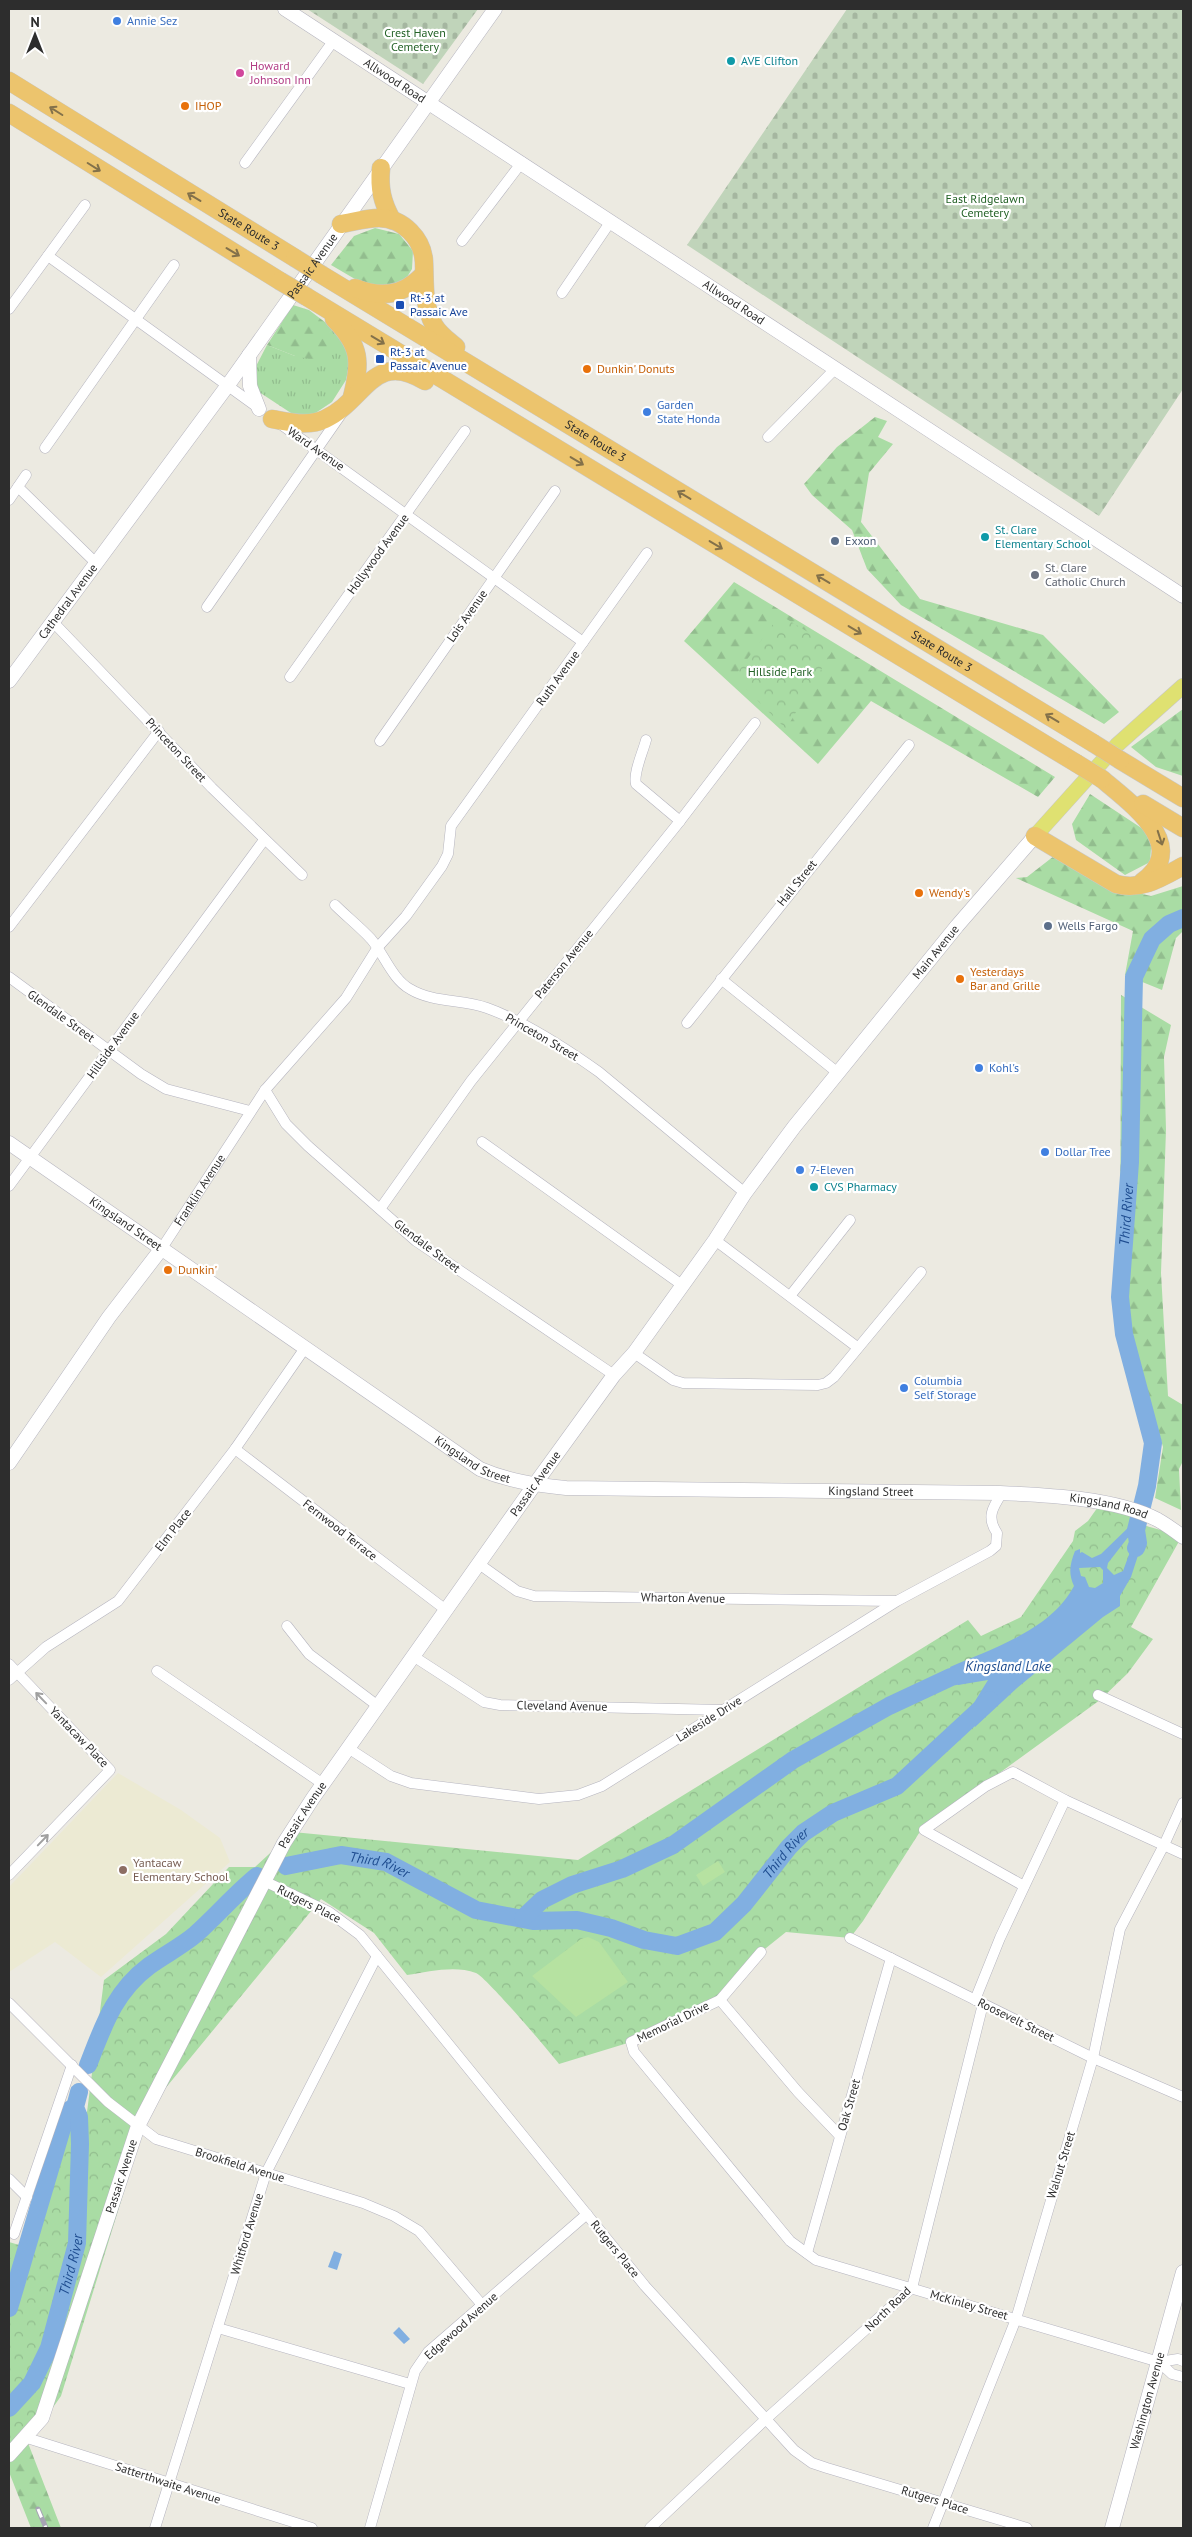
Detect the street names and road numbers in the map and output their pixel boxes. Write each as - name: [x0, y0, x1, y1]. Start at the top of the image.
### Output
- street label: Allwood Road: [361, 55, 429, 106]
- street label: State Route 3: [216, 204, 282, 254]
- street label: Passaic Avenue: [284, 230, 340, 302]
- street label: Allwood Road: [700, 276, 768, 327]
- street label: State Route 3: [562, 416, 629, 465]
- street label: Ward Avenue: [285, 423, 348, 474]
- street label: Hollywood Avenue: [343, 511, 412, 597]
- street label: Cathedral Avenue: [35, 561, 100, 642]
- street label: Lois Avenue: [443, 587, 490, 645]
- street label: State Route 3: [909, 626, 975, 675]
- street label: Ruth Avenue: [533, 647, 583, 708]
- street label: Princeton Street: [143, 714, 210, 785]
- street label: Hall Street: [774, 857, 820, 909]
- street label: Main Avenue: [909, 922, 962, 982]
- street label: Paterson Avenue: [531, 926, 596, 1001]
- street label: Glendale Street: [25, 986, 98, 1045]
- street label: Hillside Avenue: [83, 1008, 142, 1081]
- street label: Princeton Street: [503, 1010, 582, 1064]
- street label: Franklin Avenue: [171, 1151, 228, 1228]
- street label: Kingsland Street: [87, 1193, 165, 1254]
- street label: Glendale Street: [391, 1216, 464, 1275]
- street label: Kingsland Street: [432, 1432, 512, 1486]
- street label: Passaic Avenue: [507, 1448, 564, 1519]
- street label: Kingsland Street: [828, 1483, 913, 1499]
- street label: Kingsland Road: [1069, 1490, 1150, 1522]
- street label: Fernwood Terrace: [300, 1496, 381, 1563]
- street label: Elm Place: [151, 1505, 194, 1554]
- street label: Wharton Avenue: [641, 1589, 725, 1606]
- street label: Lakeside Drive: [673, 1692, 744, 1745]
- street label: Cleveland Avenue: [517, 1697, 607, 1714]
- street label: Yantacaw Place: [47, 1703, 112, 1770]
- street label: Passaic Avenue: [275, 1778, 329, 1851]
- street label: Rutgers Place: [275, 1881, 344, 1926]
- street label: Roosevelt Street: [975, 1995, 1057, 2045]
- street label: Memorial Drive: [634, 1998, 711, 2046]
- street label: Oak Street: [834, 2077, 863, 2133]
- street label: Walnut Street: [1043, 2129, 1078, 2200]
- street label: Passaic Avenue: [102, 2137, 140, 2215]
- street label: Brookfield Avenue: [194, 2144, 287, 2185]
- street label: Whitford Avenue: [227, 2191, 266, 2277]
- street label: Rutgers Place: [588, 2217, 643, 2280]
- street label: North Road: [862, 2283, 914, 2334]
- street label: McKinley Street: [928, 2286, 1010, 2323]
- street label: Edgewood Avenue: [421, 2289, 500, 2363]
- street label: Washington Avenue: [1126, 2350, 1167, 2451]
- street label: Satterthwaite Avenue: [114, 2458, 223, 2507]
- street label: Rutgers Place: [900, 2482, 971, 2517]

